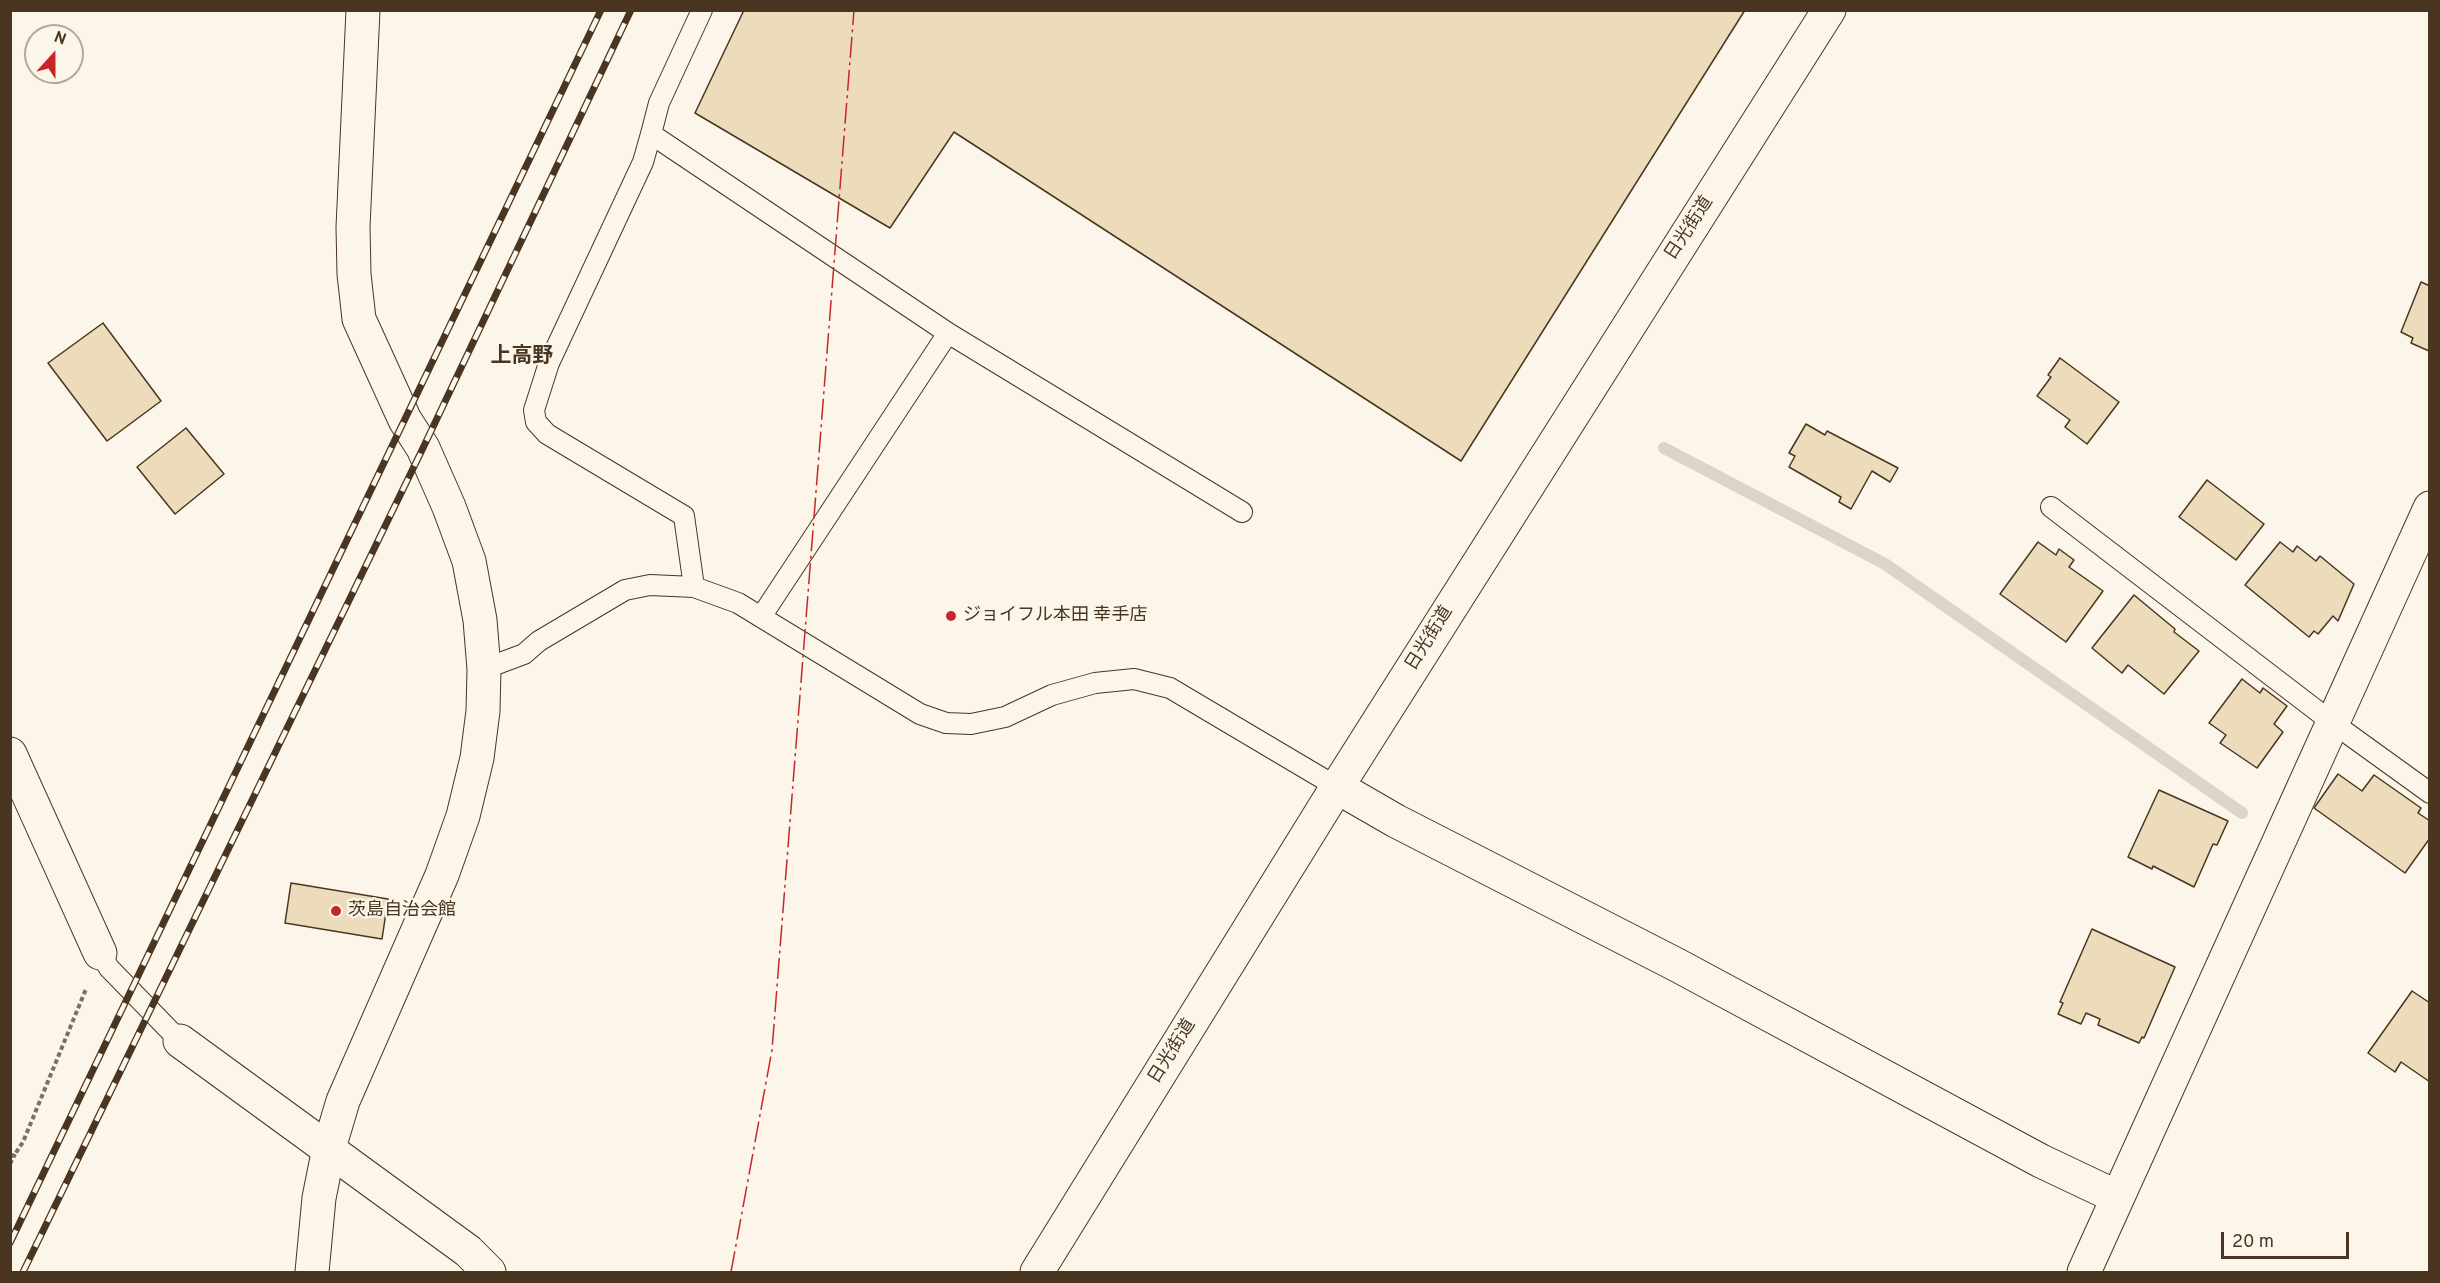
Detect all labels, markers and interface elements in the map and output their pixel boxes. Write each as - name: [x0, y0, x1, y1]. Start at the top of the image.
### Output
- north arrow: [24, 24, 84, 84]
- text: N: [51, 28, 69, 50]
- street label: 日光街道: [1661, 193, 1719, 265]
- district label: 上高野: [491, 345, 553, 371]
- street label: 日光街道: [1402, 603, 1458, 675]
- place label: ジョイフル本田 幸手店: [963, 605, 1147, 627]
- marker: ジョイフル本田 幸手店: [944, 609, 958, 623]
- place label: 茨島自治会館: [348, 900, 456, 922]
- marker: 茨島自治会館: [329, 904, 343, 918]
- street label: 日光街道: [1145, 1016, 1201, 1088]
- scale bar: [2224, 1220, 2352, 1258]
- text: 20 m: [2232, 1231, 2274, 1254]

